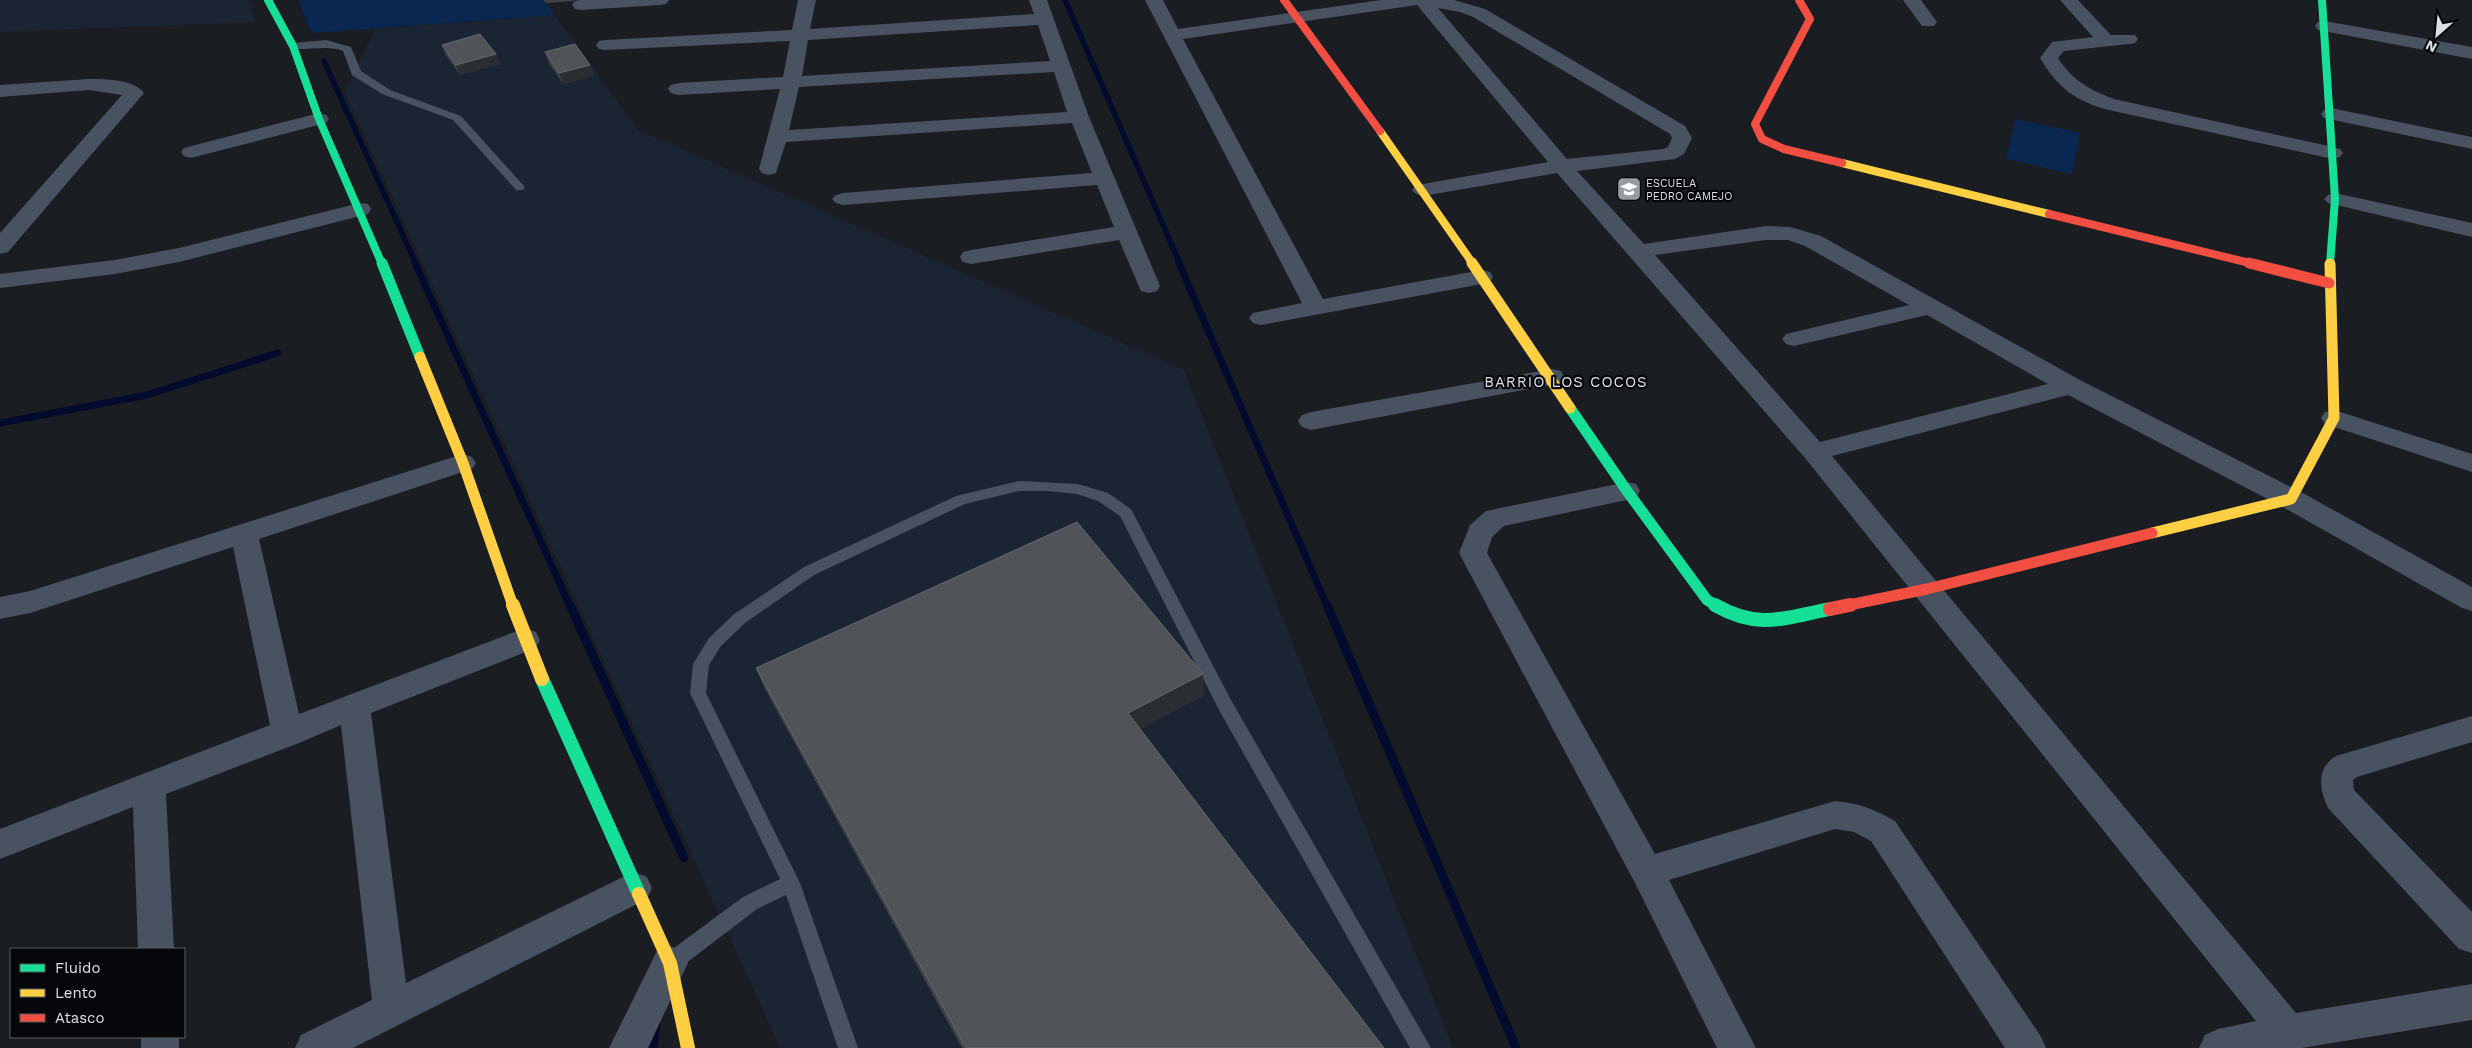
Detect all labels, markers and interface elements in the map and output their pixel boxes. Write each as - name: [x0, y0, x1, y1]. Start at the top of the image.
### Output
- north arrow: [2412, 10, 2462, 60]
- text: N: [2423, 37, 2439, 56]
- school or university icon: ESCUELA PEDRO CAMEJO: [1616, 176, 1642, 202]
- place label: ESCUELA PEDRO CAMEJO: [1646, 177, 1732, 203]
- district label: BARRIO LOS COCOS: [1484, 373, 1648, 391]
- legend: [10, 948, 185, 1038]
- text: Fluido: [55, 959, 100, 977]
- text: Lento: [55, 984, 97, 1002]
- text: Atasco: [55, 1009, 104, 1027]

